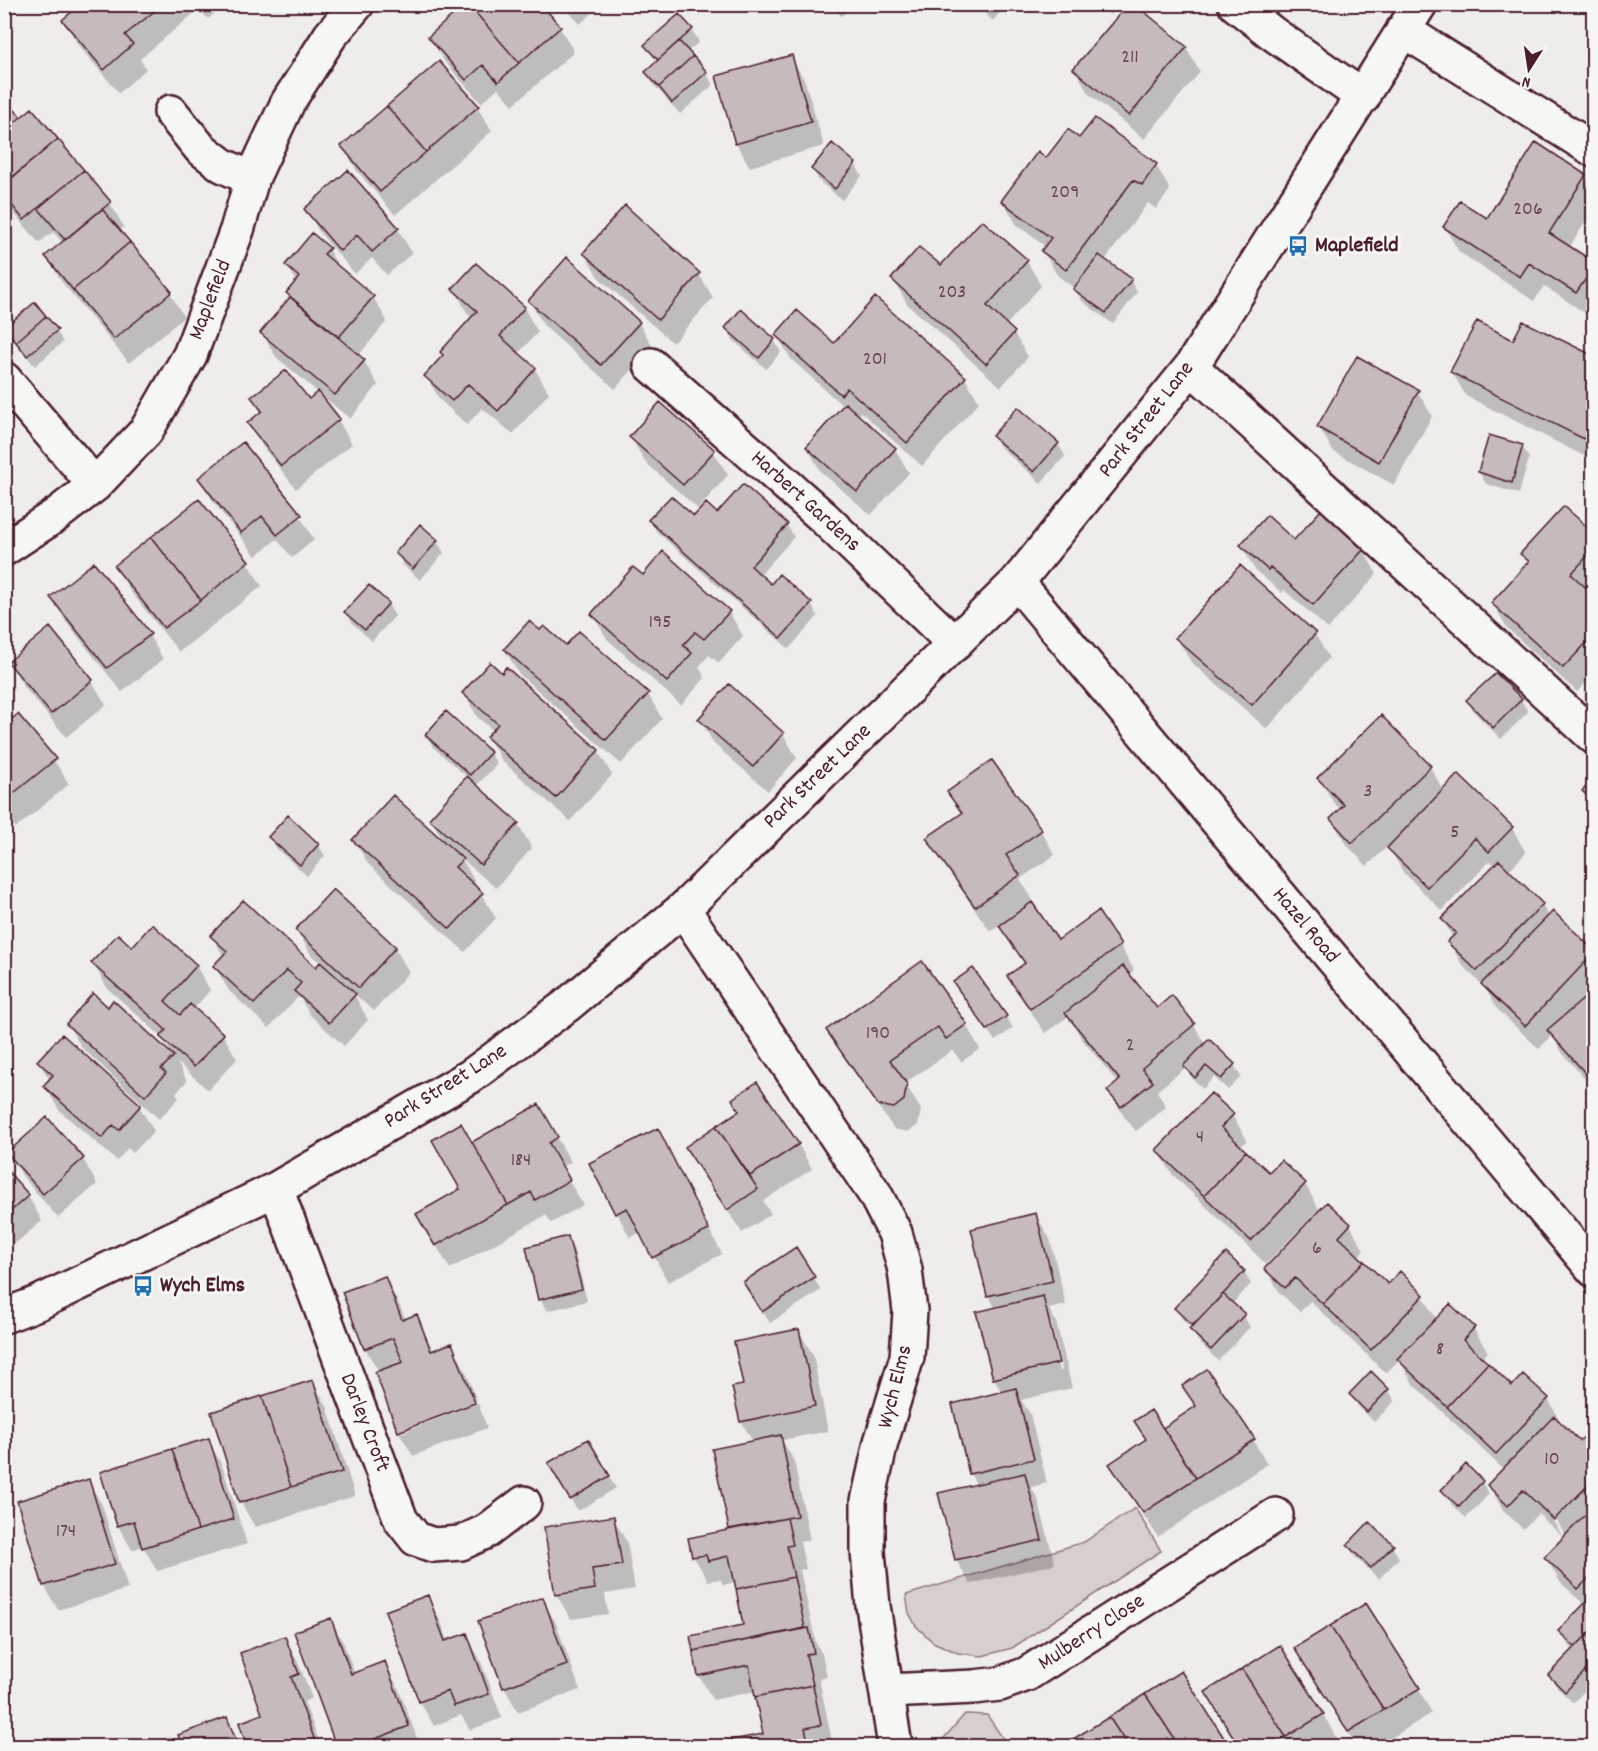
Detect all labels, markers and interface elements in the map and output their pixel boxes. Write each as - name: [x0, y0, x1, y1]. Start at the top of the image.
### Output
- north arrow: [1499, 39, 1559, 99]
- house number: 211: [1121, 44, 1139, 72]
- text: N: [1520, 69, 1533, 93]
- house number: 209: [1051, 179, 1079, 207]
- house number: 206: [1513, 196, 1543, 224]
- place label: Maplefield: [1315, 231, 1399, 262]
- bus stop icon: Maplefield: [1286, 234, 1310, 258]
- street label: Maplefield: [182, 255, 240, 345]
- house number: 203: [938, 279, 966, 307]
- house number: 201: [863, 346, 887, 374]
- street label: Park Street Lane: [1092, 355, 1202, 485]
- street label: Harbert Gardens: [743, 444, 867, 560]
- house number: 195: [649, 609, 671, 637]
- street label: Park Street Lane: [757, 717, 879, 837]
- house number: 3: [1364, 778, 1372, 806]
- house number: 5: [1450, 819, 1460, 847]
- street label: Hazel Road: [1264, 881, 1346, 971]
- house number: 190: [866, 1020, 890, 1048]
- house number: 2: [1126, 1032, 1134, 1060]
- street label: Park Street Lane: [378, 1037, 514, 1137]
- house number: 4: [1196, 1124, 1204, 1152]
- house number: 184: [511, 1147, 531, 1175]
- house number: 6: [1312, 1235, 1322, 1263]
- place label: Wych Elms: [160, 1271, 245, 1302]
- bus stop icon: Wych Elms: [131, 1274, 155, 1298]
- house number: 8: [1436, 1336, 1444, 1364]
- street label: Wych Elms: [871, 1342, 921, 1432]
- street label: Darley Croft: [331, 1369, 397, 1477]
- house number: 10: [1544, 1446, 1560, 1474]
- house number: 174: [56, 1518, 76, 1546]
- street label: Mulberry Close: [1032, 1587, 1152, 1679]

